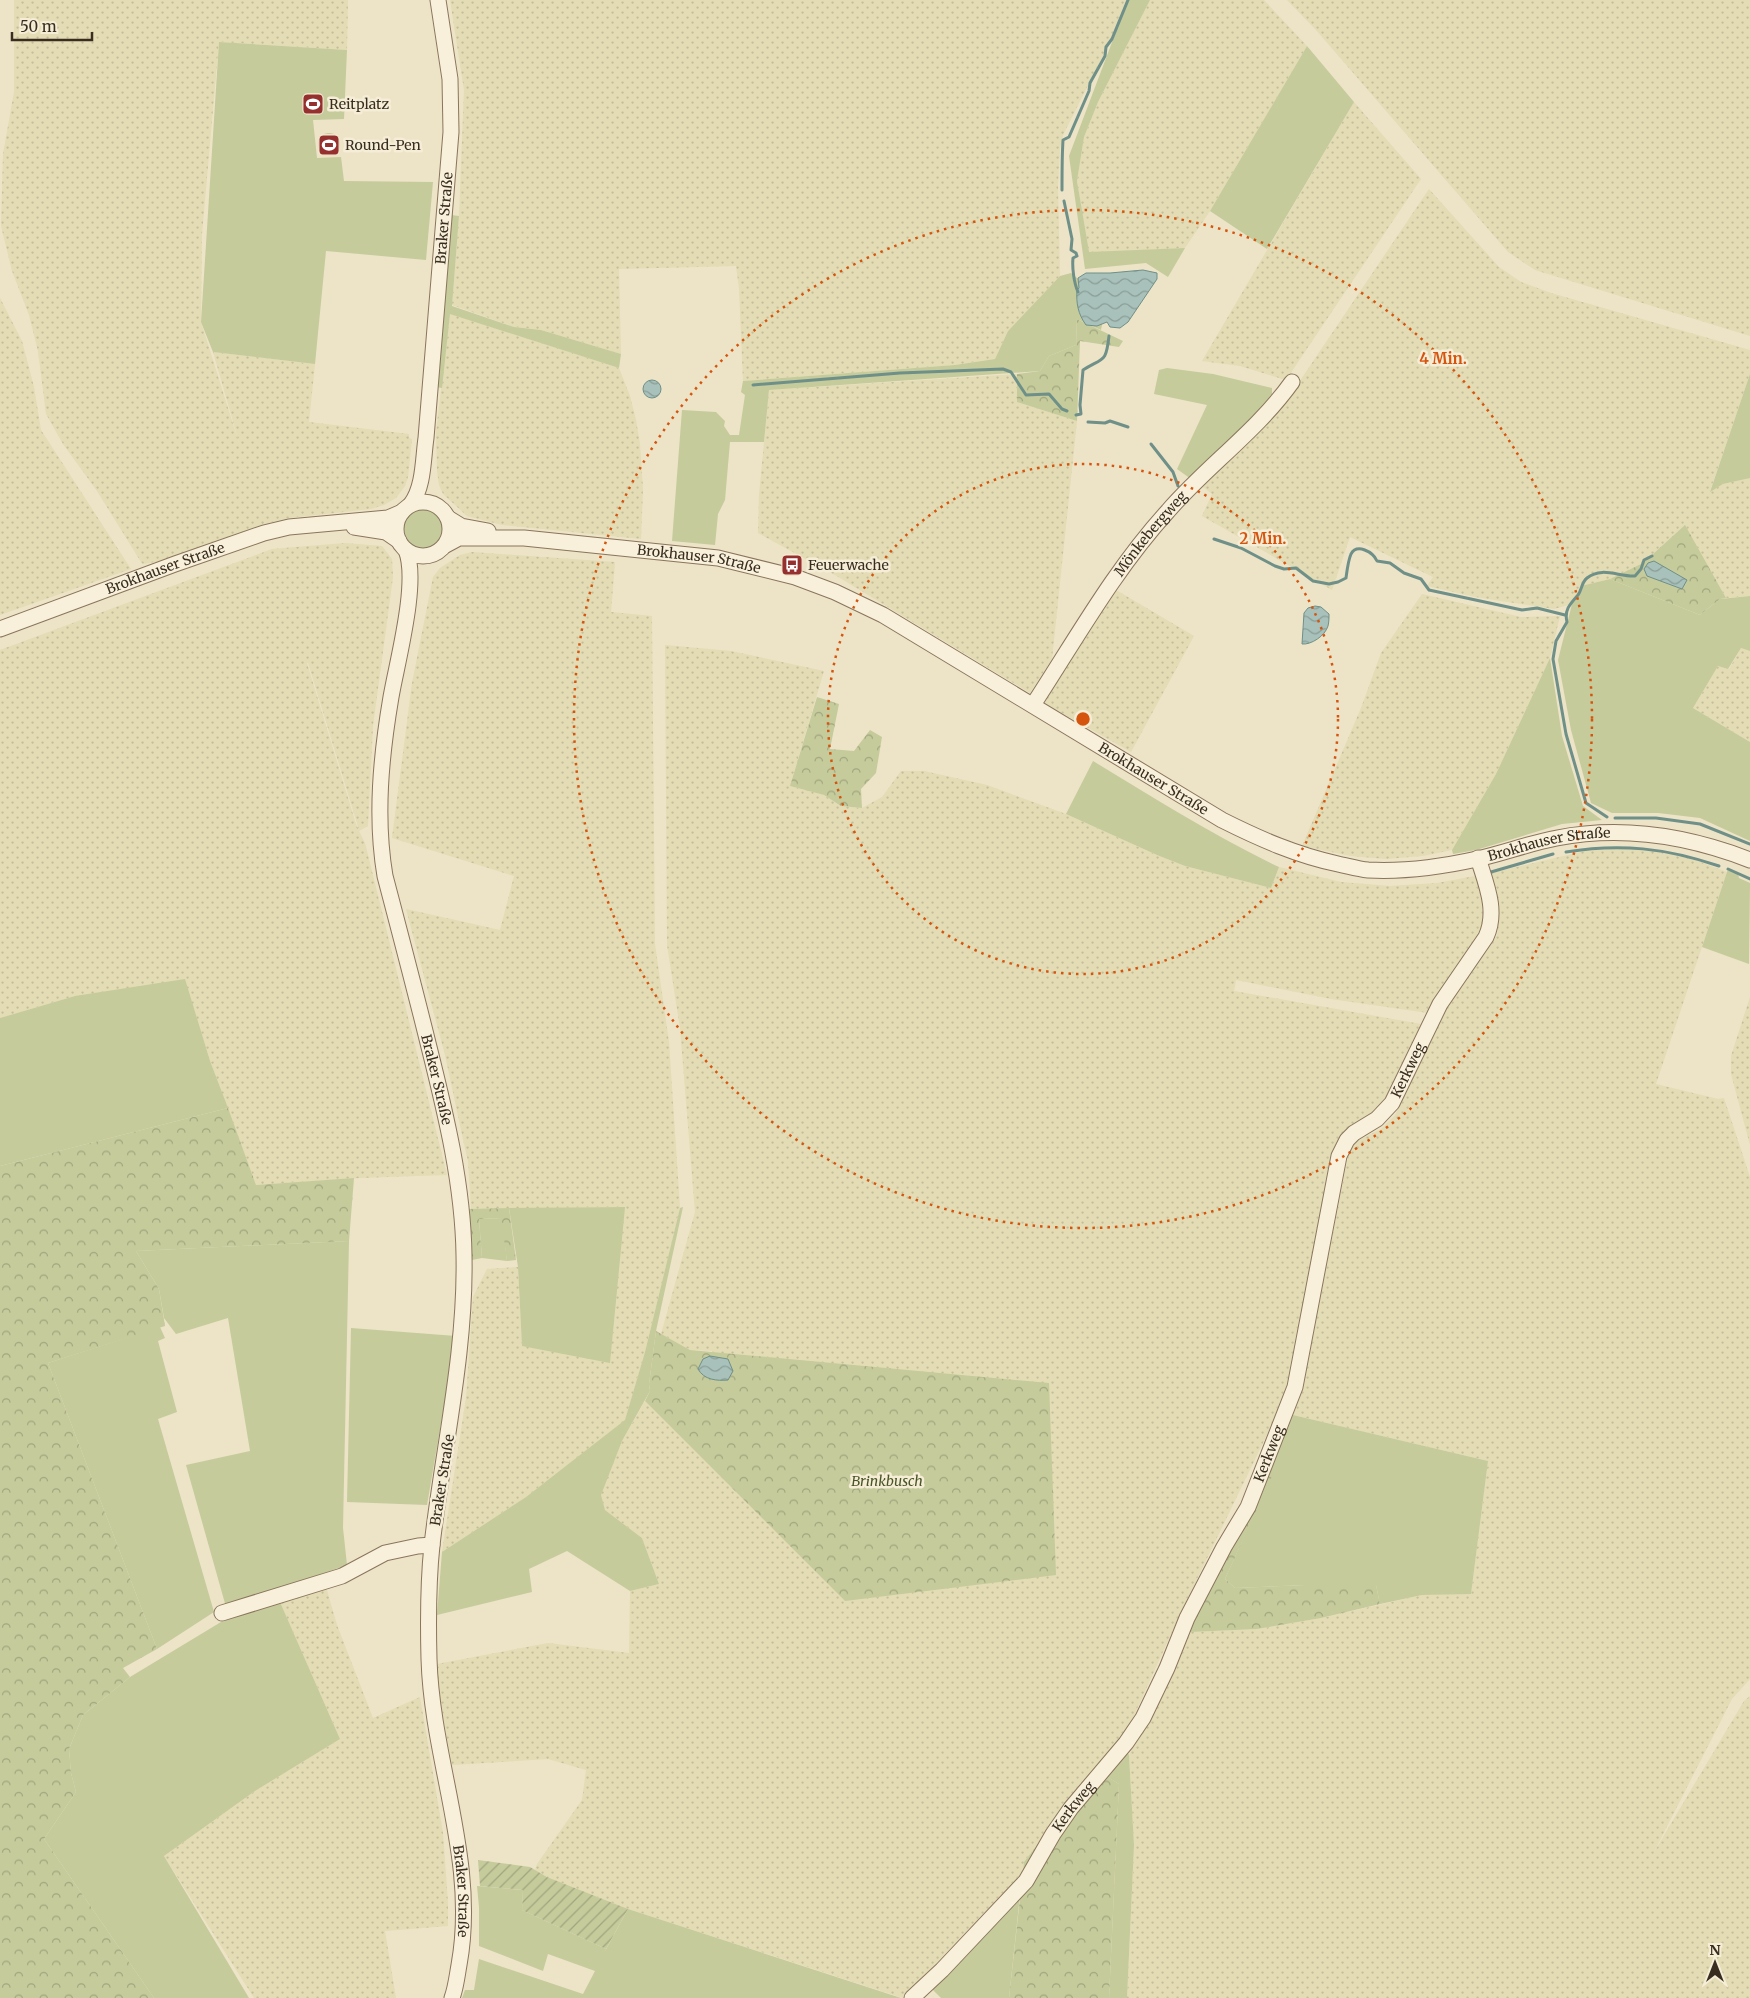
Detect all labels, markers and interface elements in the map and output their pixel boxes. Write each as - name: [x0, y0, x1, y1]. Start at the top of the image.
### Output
- scale bar: [12, 10, 92, 42]
- text: 50 m: [20, 17, 57, 36]
- sports icon: Reitplatz: [301, 92, 325, 116]
- place label: Reitplatz: [329, 95, 390, 113]
- sports icon: Round-Pen: [317, 133, 341, 157]
- place label: Round-Pen: [345, 136, 421, 154]
- street label: Braker Straße: [431, 171, 457, 265]
- text: 4 Min.: [1419, 349, 1467, 368]
- street label: Mönkebergweg: [1110, 487, 1191, 580]
- text: 2 Min.: [1240, 529, 1286, 548]
- street label: Brokhauser Straße: [103, 538, 227, 598]
- street label: Brokhauser Straße: [636, 541, 763, 577]
- bus stop icon: Feuerwache: [780, 553, 804, 577]
- place label: Feuerwache: [808, 556, 889, 574]
- centre of rings: [1074, 710, 1092, 728]
- street label: Brokhauser Straße: [1095, 738, 1212, 819]
- street label: Brokhauser Straße: [1486, 823, 1611, 865]
- street label: Braker Straße: [417, 1032, 456, 1126]
- street label: Kerkweg: [1387, 1039, 1429, 1101]
- street label: Kerkweg: [1250, 1422, 1288, 1485]
- street label: Braker Straße: [426, 1433, 458, 1527]
- park label: Brinkbusch: [851, 1472, 923, 1490]
- street label: Kerkweg: [1048, 1777, 1099, 1835]
- street label: Braker Straße: [449, 1844, 473, 1938]
- north arrow: [1690, 1938, 1740, 1988]
- text: N: [1709, 1941, 1721, 1959]

